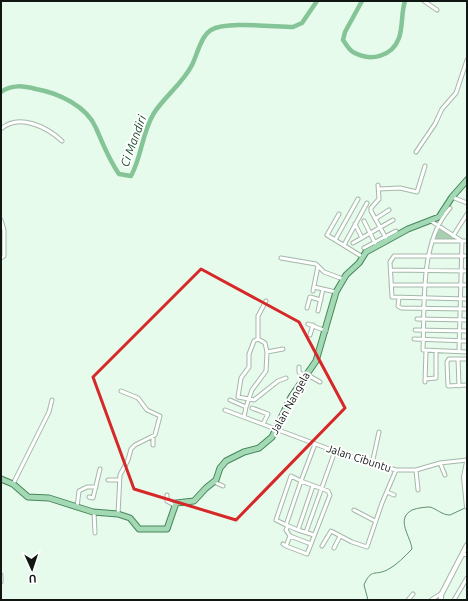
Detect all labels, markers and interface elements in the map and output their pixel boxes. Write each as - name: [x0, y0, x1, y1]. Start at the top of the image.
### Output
- water label: Ci Mandiri: [118, 113, 149, 169]
- street label: Jalan Nangela: [268, 370, 312, 436]
- street label: Jalan Cibuntu: [325, 442, 393, 474]
- north arrow: [12, 549, 52, 589]
- text: U: [28, 573, 37, 585]

